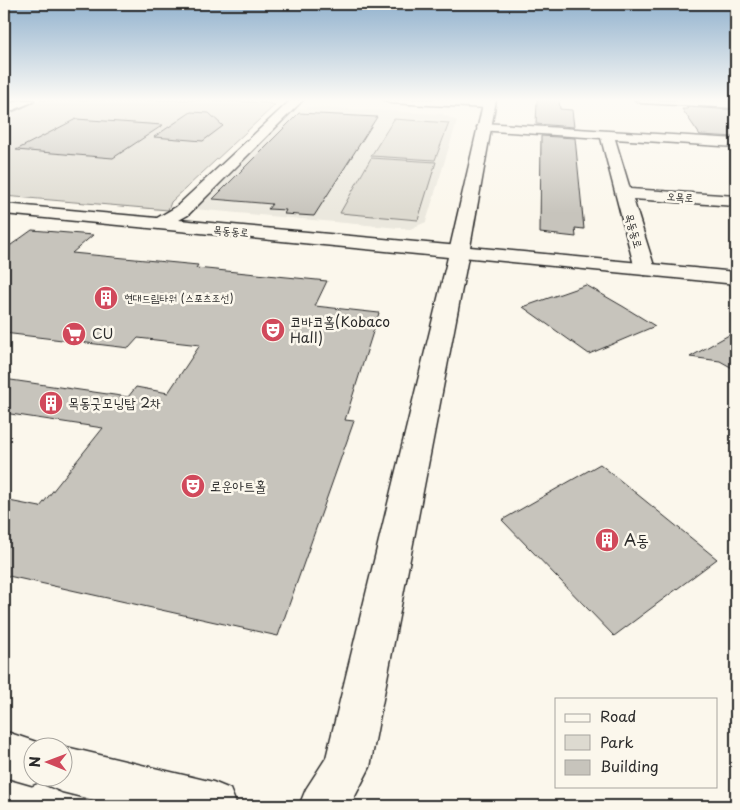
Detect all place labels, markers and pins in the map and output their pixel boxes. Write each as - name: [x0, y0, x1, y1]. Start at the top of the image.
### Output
- building icon: 현대드림타워 (스포츠조선): [93, 285, 119, 311]
- place label: 현대드림타워 (스포츠조선): [124, 289, 234, 306]
- place label: 코바코홀(Kobaco Hall): [290, 311, 390, 348]
- theatre icon: 코바코홀(Kobaco Hall): [260, 317, 286, 343]
- supermarket icon: CU: [61, 321, 87, 347]
- place label: CU: [92, 323, 113, 344]
- building icon: 목동굿모닝탑 2차: [38, 390, 64, 416]
- place label: 목동굿모닝탑 2차: [68, 392, 161, 413]
- theatre icon: 로운아트홀: [180, 473, 206, 499]
- place label: 로운아트홀: [210, 475, 266, 496]
- building icon: A동: [594, 527, 620, 553]
- place label: A동: [624, 527, 649, 551]

